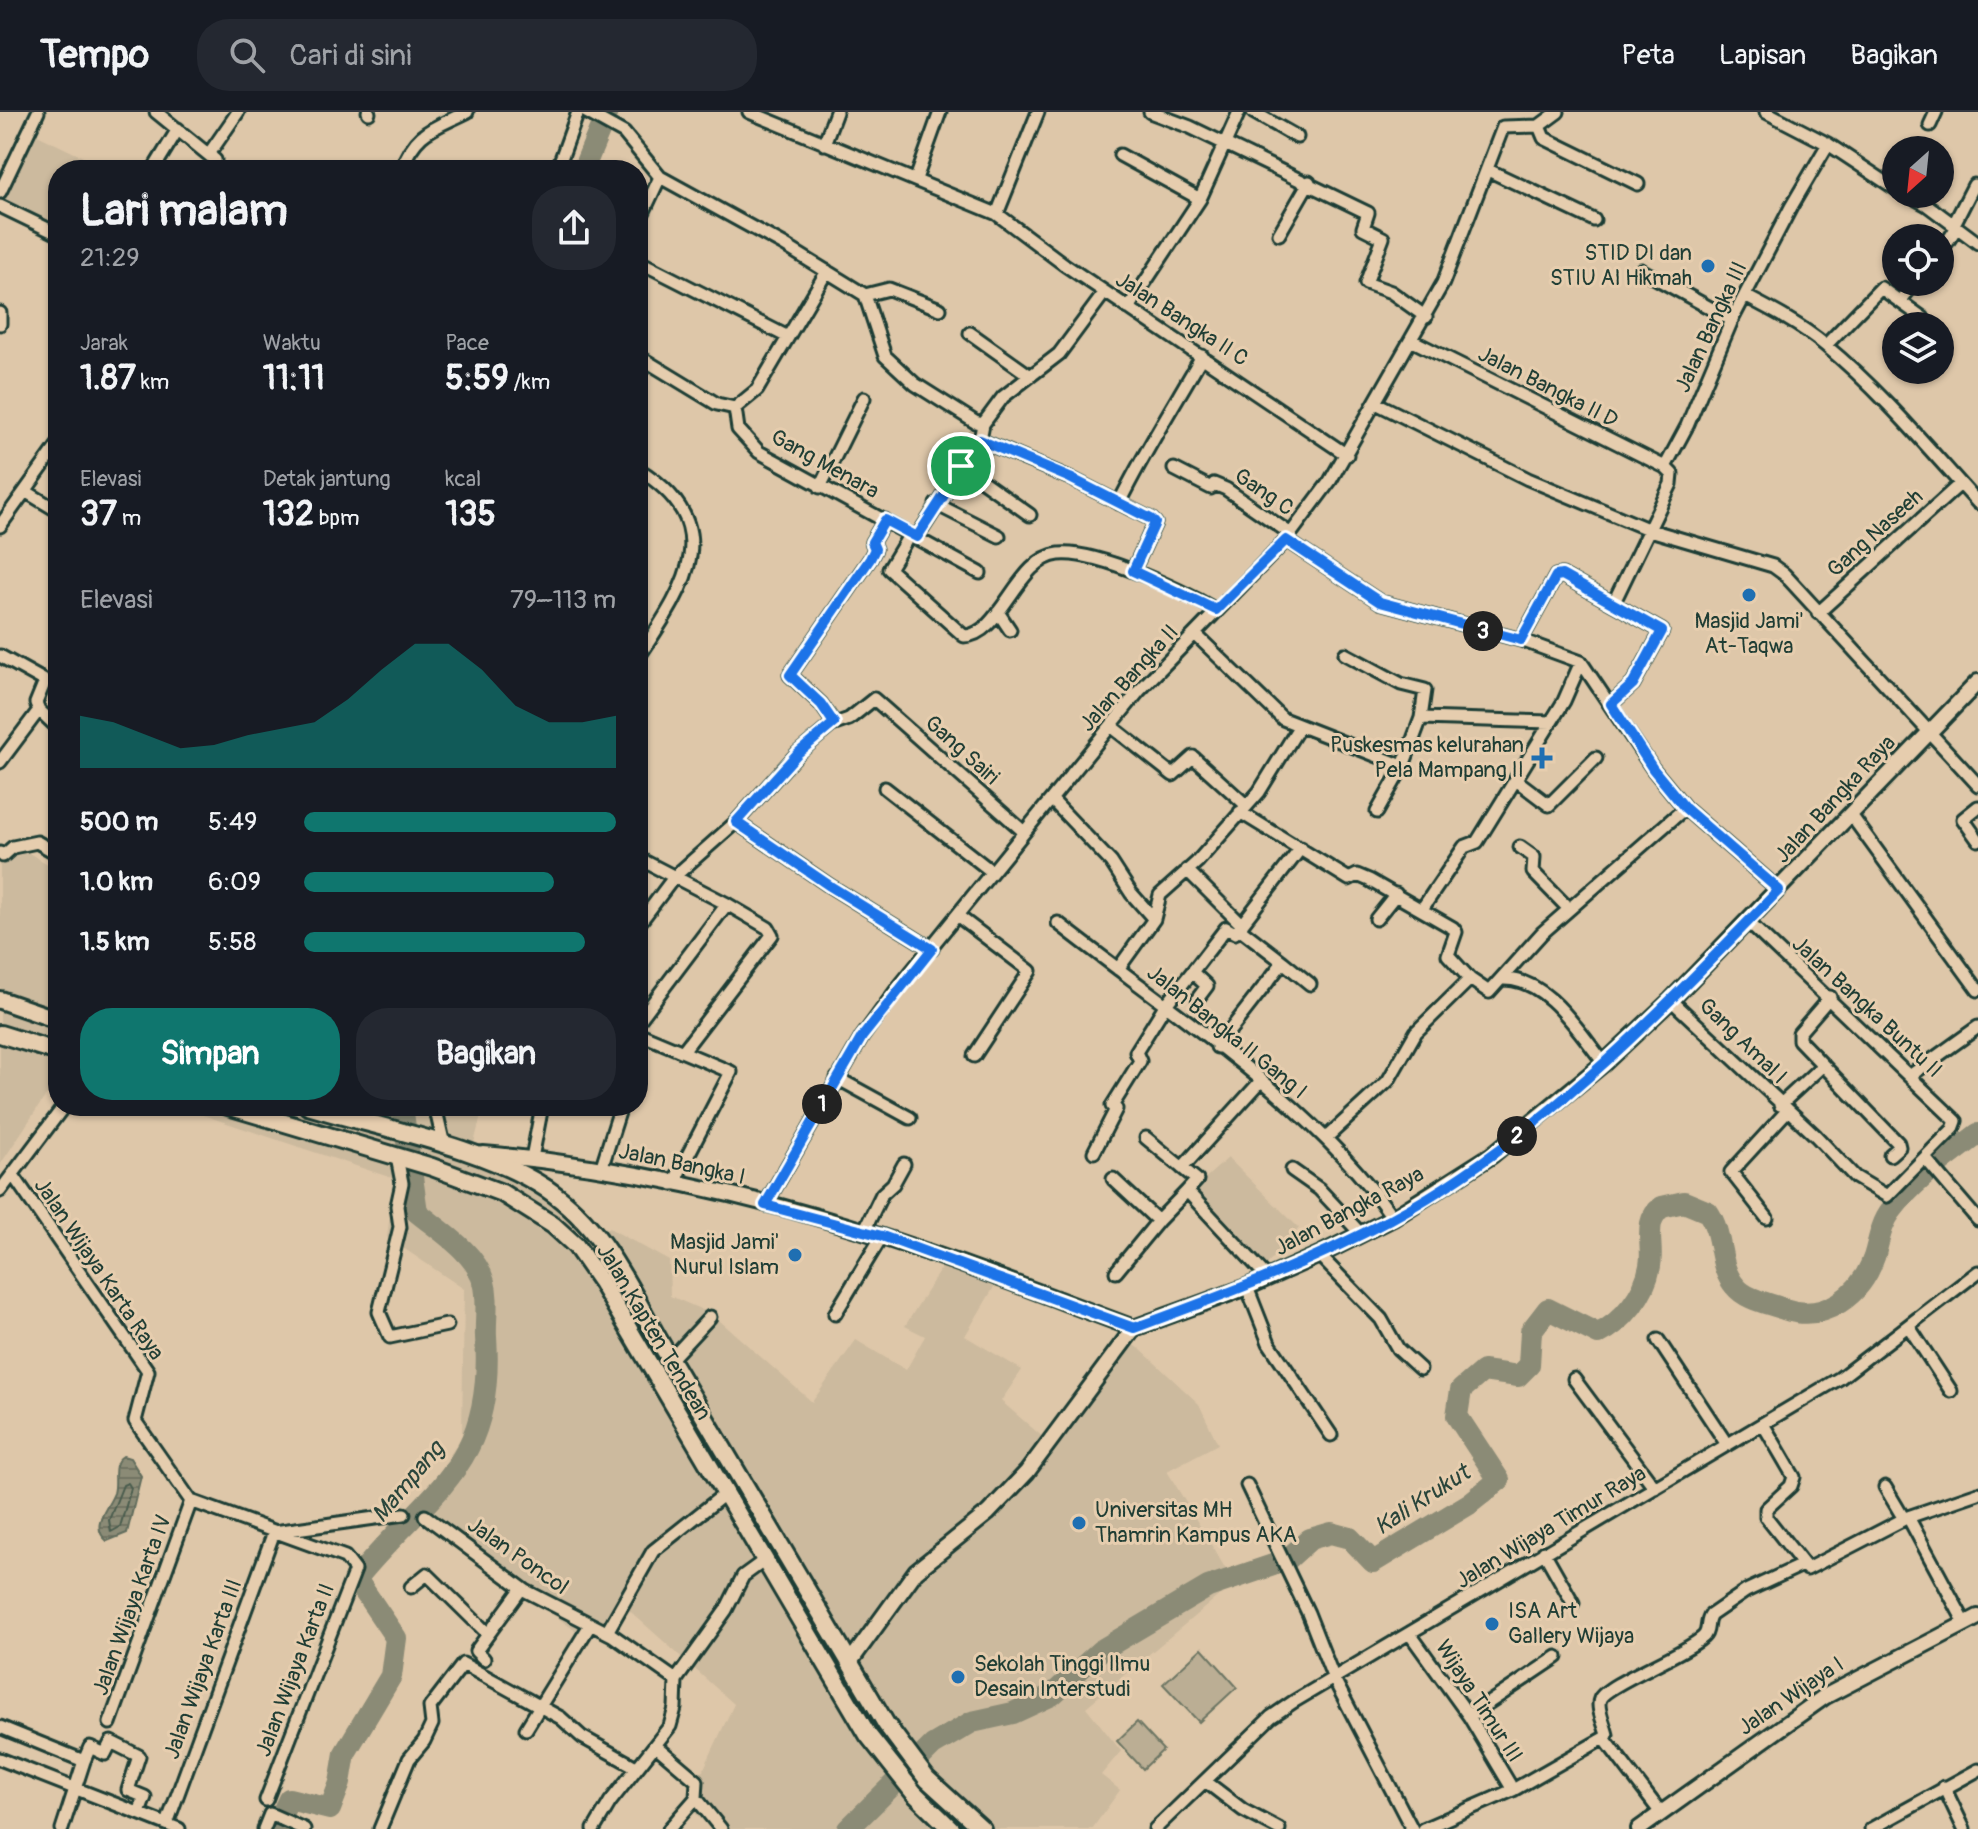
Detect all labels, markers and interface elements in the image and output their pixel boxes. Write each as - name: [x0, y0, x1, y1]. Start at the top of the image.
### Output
- search box: [197, 19, 757, 91]
- text: Tempo: [40, 31, 149, 79]
- icon: search: [225, 33, 269, 77]
- text: Cari di sini: [289, 37, 412, 74]
- text: Peta: [1621, 38, 1675, 73]
- text: Lapisan: [1719, 38, 1806, 73]
- text: Bagikan: [1850, 38, 1938, 73]
- north arrow: [1882, 136, 1954, 208]
- map controls: [1882, 136, 1954, 384]
- text: Lari malam: [80, 184, 288, 239]
- button: share: [532, 186, 616, 270]
- button: locate: [1882, 224, 1954, 296]
- place label: STID DI dan STIU Al Hikmah: [1550, 239, 1692, 292]
- text: 21:29: [80, 242, 140, 274]
- street label: Jalan Bangka III: [1668, 257, 1754, 397]
- marker: STID DI dan STIU Al Hikmah: [1699, 257, 1717, 275]
- street label: Jalan Bangka II C: [1110, 266, 1254, 372]
- button: layers: [1882, 312, 1954, 384]
- text: Jarak: [80, 329, 128, 357]
- text: Waktu: [263, 329, 321, 357]
- text: Pace: [445, 329, 489, 357]
- street label: Jalan Bangka II D: [1473, 340, 1623, 434]
- text: 1.87: [80, 357, 136, 400]
- text: 11:11: [263, 357, 325, 400]
- text: 5:59: [445, 357, 509, 400]
- text: km: [136, 368, 169, 396]
- text: /km: [509, 368, 550, 396]
- street label: Gang Menara: [766, 423, 884, 505]
- pin: [927, 432, 995, 500]
- icon: arrive: [939, 444, 983, 488]
- street label: Gang C: [1229, 462, 1299, 522]
- text: Elevasi: [80, 465, 141, 493]
- text: Detak jantung: [263, 465, 391, 493]
- text: kcal: [445, 465, 481, 493]
- street label: Gang Naseeh: [1821, 483, 1929, 583]
- text: 37: [80, 493, 117, 536]
- text: 132: [263, 493, 314, 536]
- text: 135: [445, 493, 496, 536]
- text: m: [117, 504, 141, 532]
- text: bpm: [314, 504, 359, 532]
- text: Elevasi: [80, 584, 153, 616]
- text: 79–113 m: [510, 584, 616, 616]
- marker: Masjid Jami' At-Taqwa: [1740, 586, 1758, 604]
- place label: Masjid Jami' At-Taqwa: [1694, 607, 1804, 660]
- pin: 3: [1463, 611, 1503, 651]
- text: 3: [1477, 617, 1489, 645]
- street label: Jalan Bangka II: [1073, 618, 1185, 738]
- street label: Gang Sairi: [919, 709, 1005, 791]
- street label: Jalan Bangka Raya: [1768, 729, 1902, 869]
- place label: Puskesmas kelurahan Pela Mampang II: [1330, 731, 1524, 784]
- marker: Puskesmas kelurahan Pela Mampang II: [1531, 747, 1553, 769]
- text: 500 m: [80, 806, 158, 838]
- text: 5:49: [208, 806, 258, 838]
- text: 1.0 km: [80, 866, 153, 898]
- text: 6:09: [208, 866, 261, 898]
- text: 1.5 km: [80, 926, 150, 958]
- text: 5:58: [208, 926, 256, 958]
- street label: Jalan Bangka Buntu II: [1786, 930, 1948, 1084]
- street label: Jalan Bangka II Gang I: [1141, 959, 1313, 1105]
- street label: Gang Amal I: [1693, 992, 1793, 1090]
- button: Simpan: [80, 1008, 340, 1100]
- button: Bagikan: [356, 1008, 616, 1100]
- pin: 1: [802, 1084, 842, 1124]
- text: 1: [818, 1090, 826, 1118]
- pin: 2: [1497, 1116, 1537, 1156]
- text: 2: [1511, 1122, 1523, 1150]
- street label: Jalan Bangka I: [616, 1137, 748, 1191]
- street label: Jalan Bangka Raya: [1270, 1160, 1428, 1262]
- street label: Jalan Wijaya Karta Raya: [28, 1173, 170, 1365]
- place label: Masjid Jami' Nurul Islam: [670, 1228, 779, 1281]
- street label: Jalan Kapten Tendean: [590, 1239, 718, 1425]
- marker: Masjid Jami' Nurul Islam: [786, 1246, 804, 1264]
- water label: Mampang: [366, 1434, 452, 1529]
- water label: Kali Krukut: [1369, 1457, 1477, 1541]
- street label: Jalan Wijaya Timur Raya: [1451, 1459, 1651, 1595]
- place label: Universitas MH Thamrin Kampus AKA: [1095, 1496, 1297, 1549]
- street label: Jalan Wijaya Karta IV: [86, 1511, 178, 1699]
- street label: Jalan Poncol: [462, 1511, 574, 1601]
- marker: Universitas MH Thamrin Kampus AKA: [1070, 1514, 1088, 1532]
- street label: Jalan Wijaya Karta III: [157, 1575, 249, 1763]
- street label: Jalan Wijaya Karta II: [249, 1579, 341, 1761]
- place label: ISA Art Gallery Wijaya: [1508, 1597, 1634, 1650]
- marker: ISA Art Gallery Wijaya: [1483, 1615, 1501, 1633]
- street label: Wijaya Timur III: [1429, 1635, 1529, 1767]
- place label: Sekolah Tinggi Ilmu Desain Interstudi: [974, 1650, 1150, 1703]
- street label: Jalan Wijaya I: [1733, 1650, 1849, 1742]
- marker: Sekolah Tinggi Ilmu Desain Interstudi: [949, 1668, 967, 1686]

